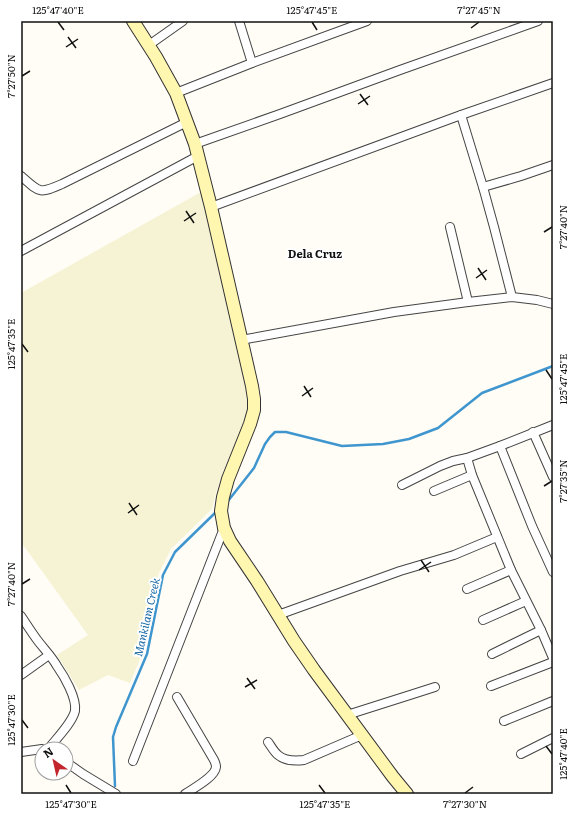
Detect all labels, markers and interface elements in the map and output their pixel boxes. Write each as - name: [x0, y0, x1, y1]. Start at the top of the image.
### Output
- text: 125°47'40"E: [32, 2, 84, 17]
- text: 125°47'45"E: [287, 2, 337, 17]
- text: 7°27'45"N: [457, 2, 501, 17]
- text: 7°27'50"N: [3, 54, 18, 98]
- text: 7°27'40"N: [555, 205, 570, 249]
- district label: Dela Cruz: [288, 245, 342, 261]
- text: 125°47'35"E: [3, 319, 18, 369]
- text: 125°47'45"E: [555, 354, 570, 404]
- text: 7°27'35"N: [555, 459, 570, 503]
- text: 7°27'40"N: [3, 562, 18, 606]
- water label: Mankilam Creek: [129, 576, 163, 658]
- text: 125°47'30"E: [3, 694, 18, 746]
- text: 125°47'40"E: [555, 728, 570, 780]
- north arrow: [34, 741, 74, 781]
- text: N: [40, 743, 56, 761]
- text: 125°47'30"E: [45, 796, 97, 811]
- text: 125°47'35"E: [300, 796, 350, 811]
- text: 7°27'30"N: [443, 796, 487, 811]

